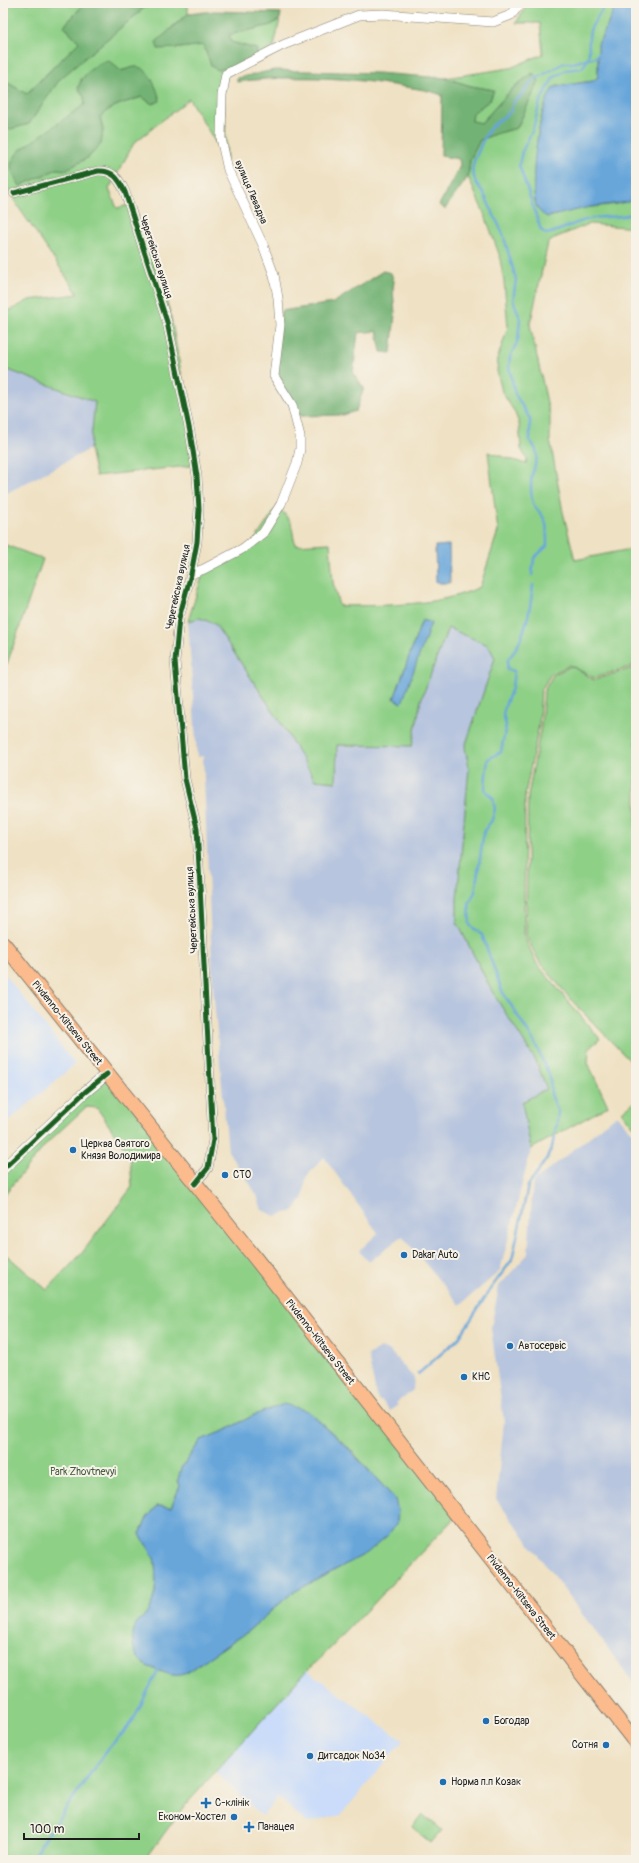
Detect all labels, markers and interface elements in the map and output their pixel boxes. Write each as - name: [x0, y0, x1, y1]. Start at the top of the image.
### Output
- street label: вулиця Левадна: [232, 158, 270, 226]
- street label: Черетейська вулиця: [137, 214, 175, 300]
- street label: Черетейська вулиця: [163, 543, 193, 631]
- street label: Черетейська вулиця: [184, 866, 200, 954]
- street label: Pivdenno-Kiltseva Street: [29, 978, 105, 1068]
- place label: Церква Святого Князя Володимира: [81, 1138, 161, 1162]
- marker: Церква Святого Князя Володимира: [68, 1145, 78, 1155]
- place label: СТО: [233, 1169, 251, 1181]
- marker: СТО: [220, 1170, 230, 1180]
- place label: Dakar Auto: [412, 1249, 459, 1261]
- marker: Dakar Auto: [399, 1250, 409, 1260]
- street label: Pivdenno-Kiltseva Street: [283, 1297, 358, 1388]
- place label: Автосервіс: [518, 1340, 566, 1352]
- marker: Автосервіс: [505, 1341, 515, 1351]
- place label: КНС: [472, 1371, 490, 1383]
- marker: КНС: [459, 1372, 469, 1382]
- park label: Park Zhovtnevyi: [50, 1466, 116, 1478]
- street label: Pivdenno-Kiltseva Street: [484, 1552, 559, 1643]
- place label: Богодар: [494, 1715, 530, 1727]
- marker: Богодар: [481, 1716, 491, 1726]
- place label: Сотня: [572, 1739, 598, 1751]
- marker: Сотня: [601, 1740, 611, 1750]
- place label: Дитсадок №34: [317, 1750, 386, 1762]
- marker: Дитсадок №34: [305, 1751, 315, 1761]
- place label: Норма п.п Козак: [451, 1776, 521, 1788]
- marker: Норма п.п Козак: [438, 1777, 448, 1787]
- marker: С-клінік: [200, 1797, 212, 1809]
- place label: С-клінік: [215, 1797, 250, 1809]
- place label: Економ-Хостел: [158, 1811, 226, 1823]
- marker: Економ-Хостел: [229, 1812, 239, 1822]
- scale bar: [24, 1815, 139, 1841]
- marker: Панацея: [243, 1821, 255, 1833]
- place label: Панацея: [258, 1821, 294, 1833]
- text: 100 m: [30, 1822, 65, 1837]

